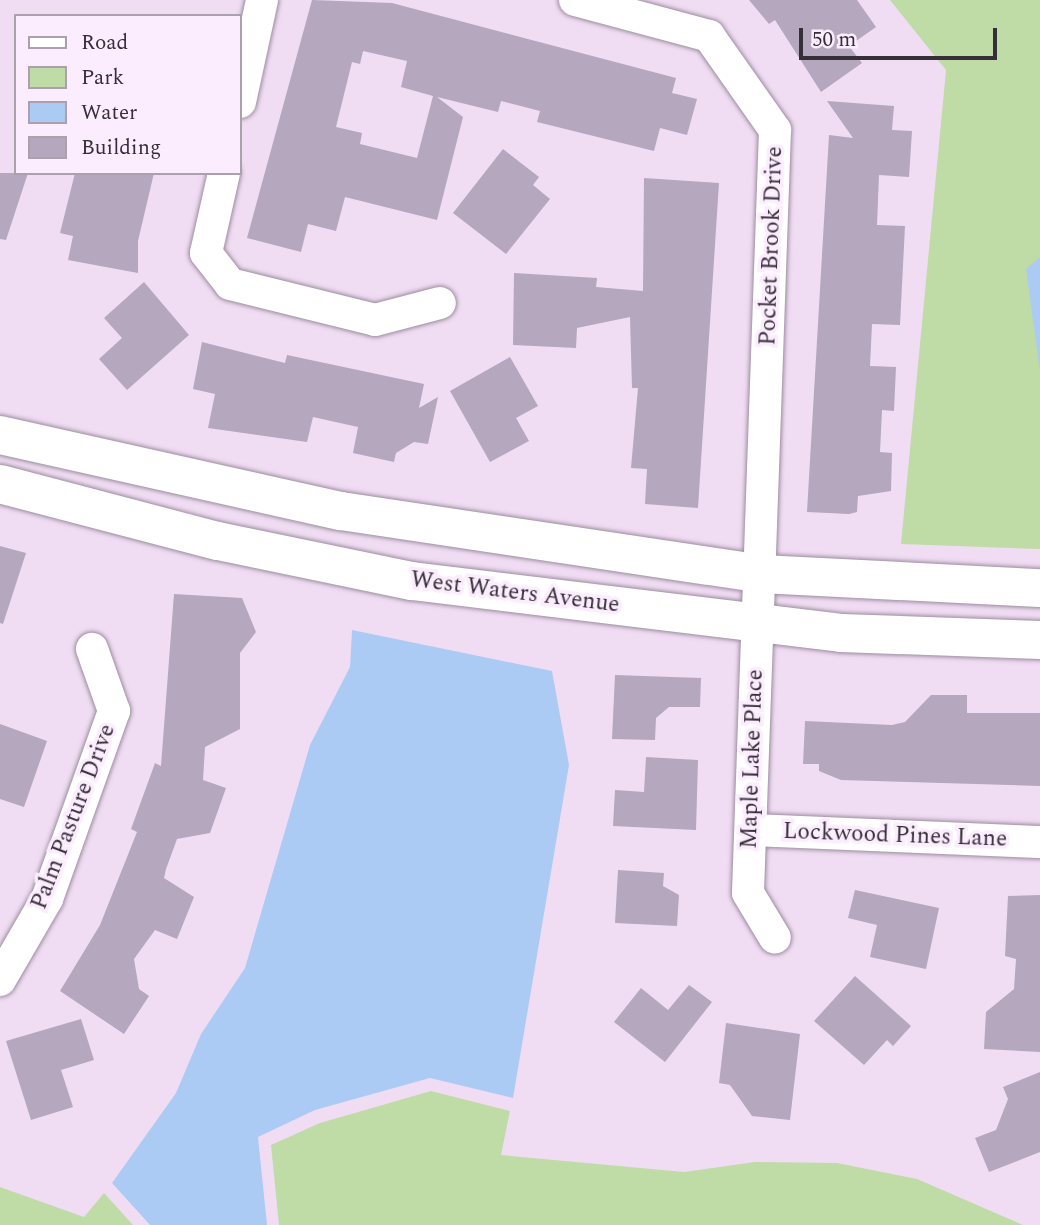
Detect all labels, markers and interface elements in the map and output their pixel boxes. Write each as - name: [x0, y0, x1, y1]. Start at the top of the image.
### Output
- legend: [14, 14, 242, 175]
- scale bar: [802, 14, 1000, 58]
- text: 50 m: [812, 24, 856, 56]
- text: Road: [81, 27, 128, 59]
- text: Park: [81, 62, 124, 94]
- text: Water: [81, 97, 137, 129]
- text: Building: [81, 132, 161, 164]
- street label: Pocket Brook Drive: [755, 146, 789, 346]
- street label: West Waters Avenue: [409, 566, 621, 620]
- street label: Maple Lake Place: [736, 669, 770, 849]
- street label: Palm Pasture Drive: [26, 720, 122, 914]
- street label: Lockwood Pines Lane: [782, 818, 1008, 854]

